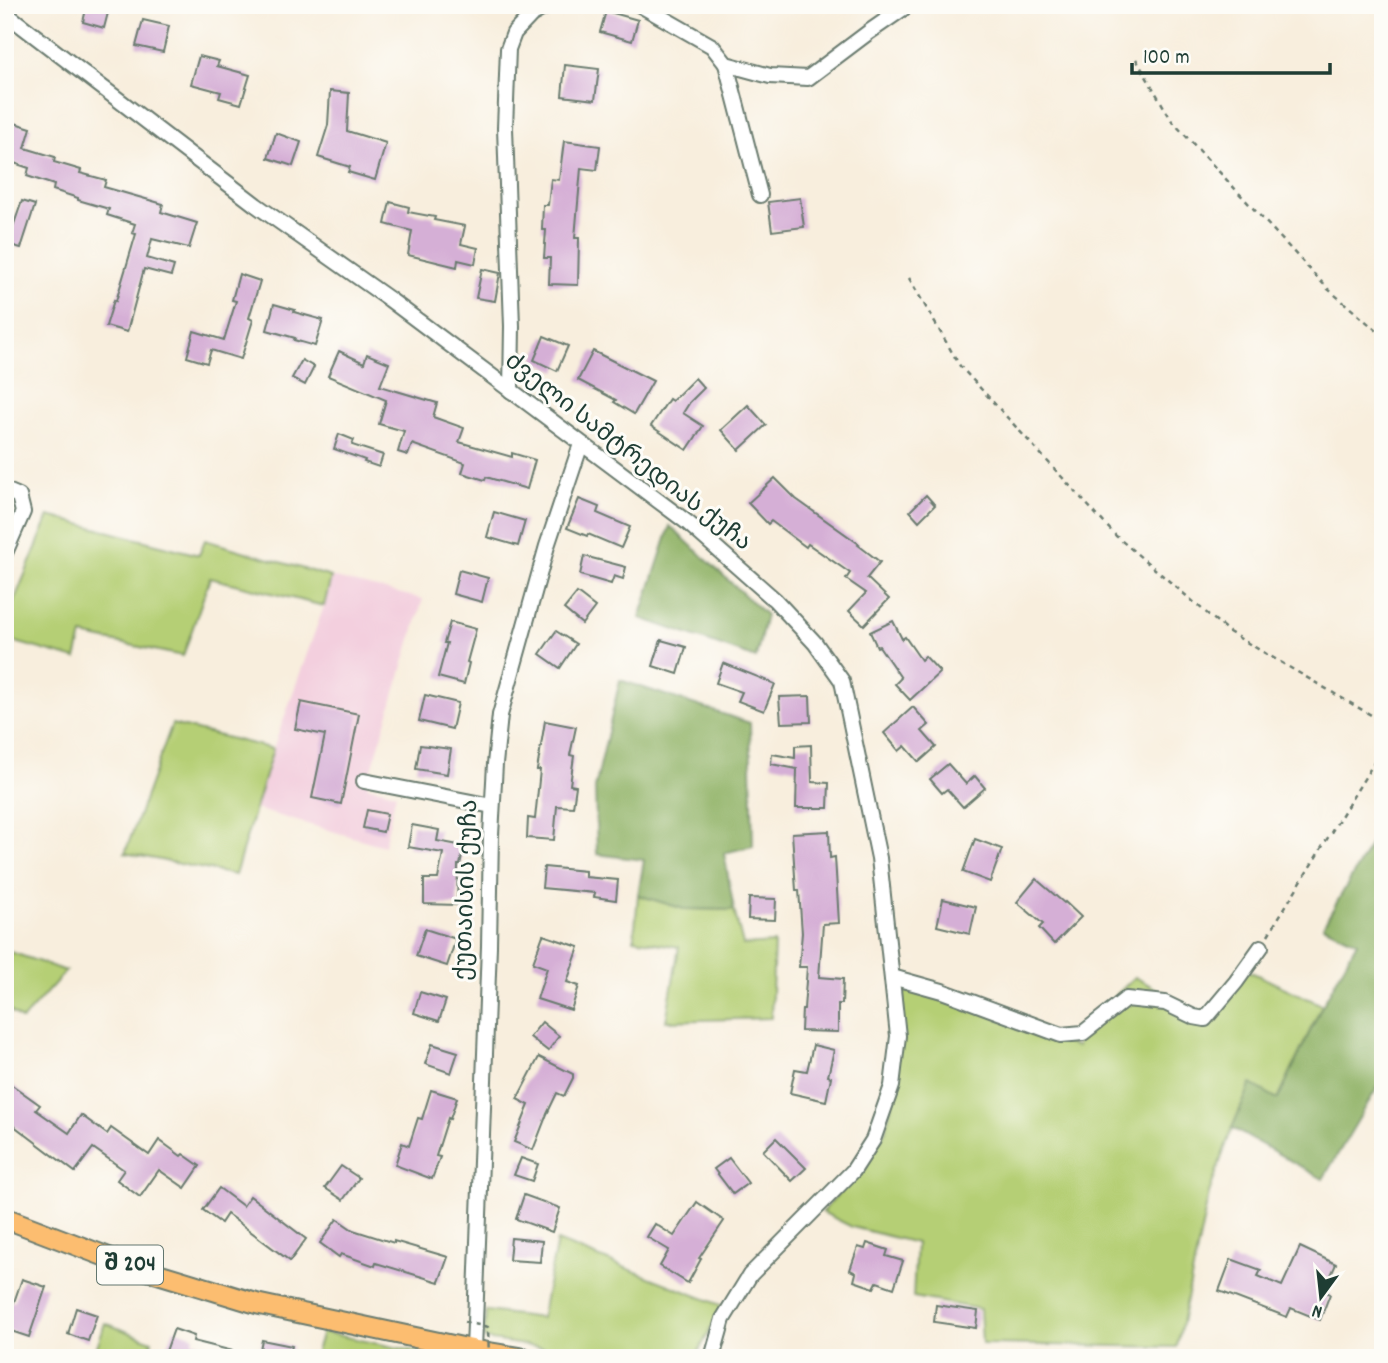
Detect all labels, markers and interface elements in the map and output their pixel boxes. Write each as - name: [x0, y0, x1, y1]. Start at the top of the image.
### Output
- scale bar: [1132, 32, 1330, 76]
- text: 100 m: [1143, 44, 1190, 74]
- street label: ძველი სამტრედიას ქუჩა: [496, 346, 758, 560]
- street label: ქუთაისის ქუჩა: [448, 799, 488, 981]
- road number: შ 204: [97, 1246, 163, 1284]
- north arrow: [1286, 1262, 1356, 1332]
- text: N: [1309, 1296, 1326, 1324]

